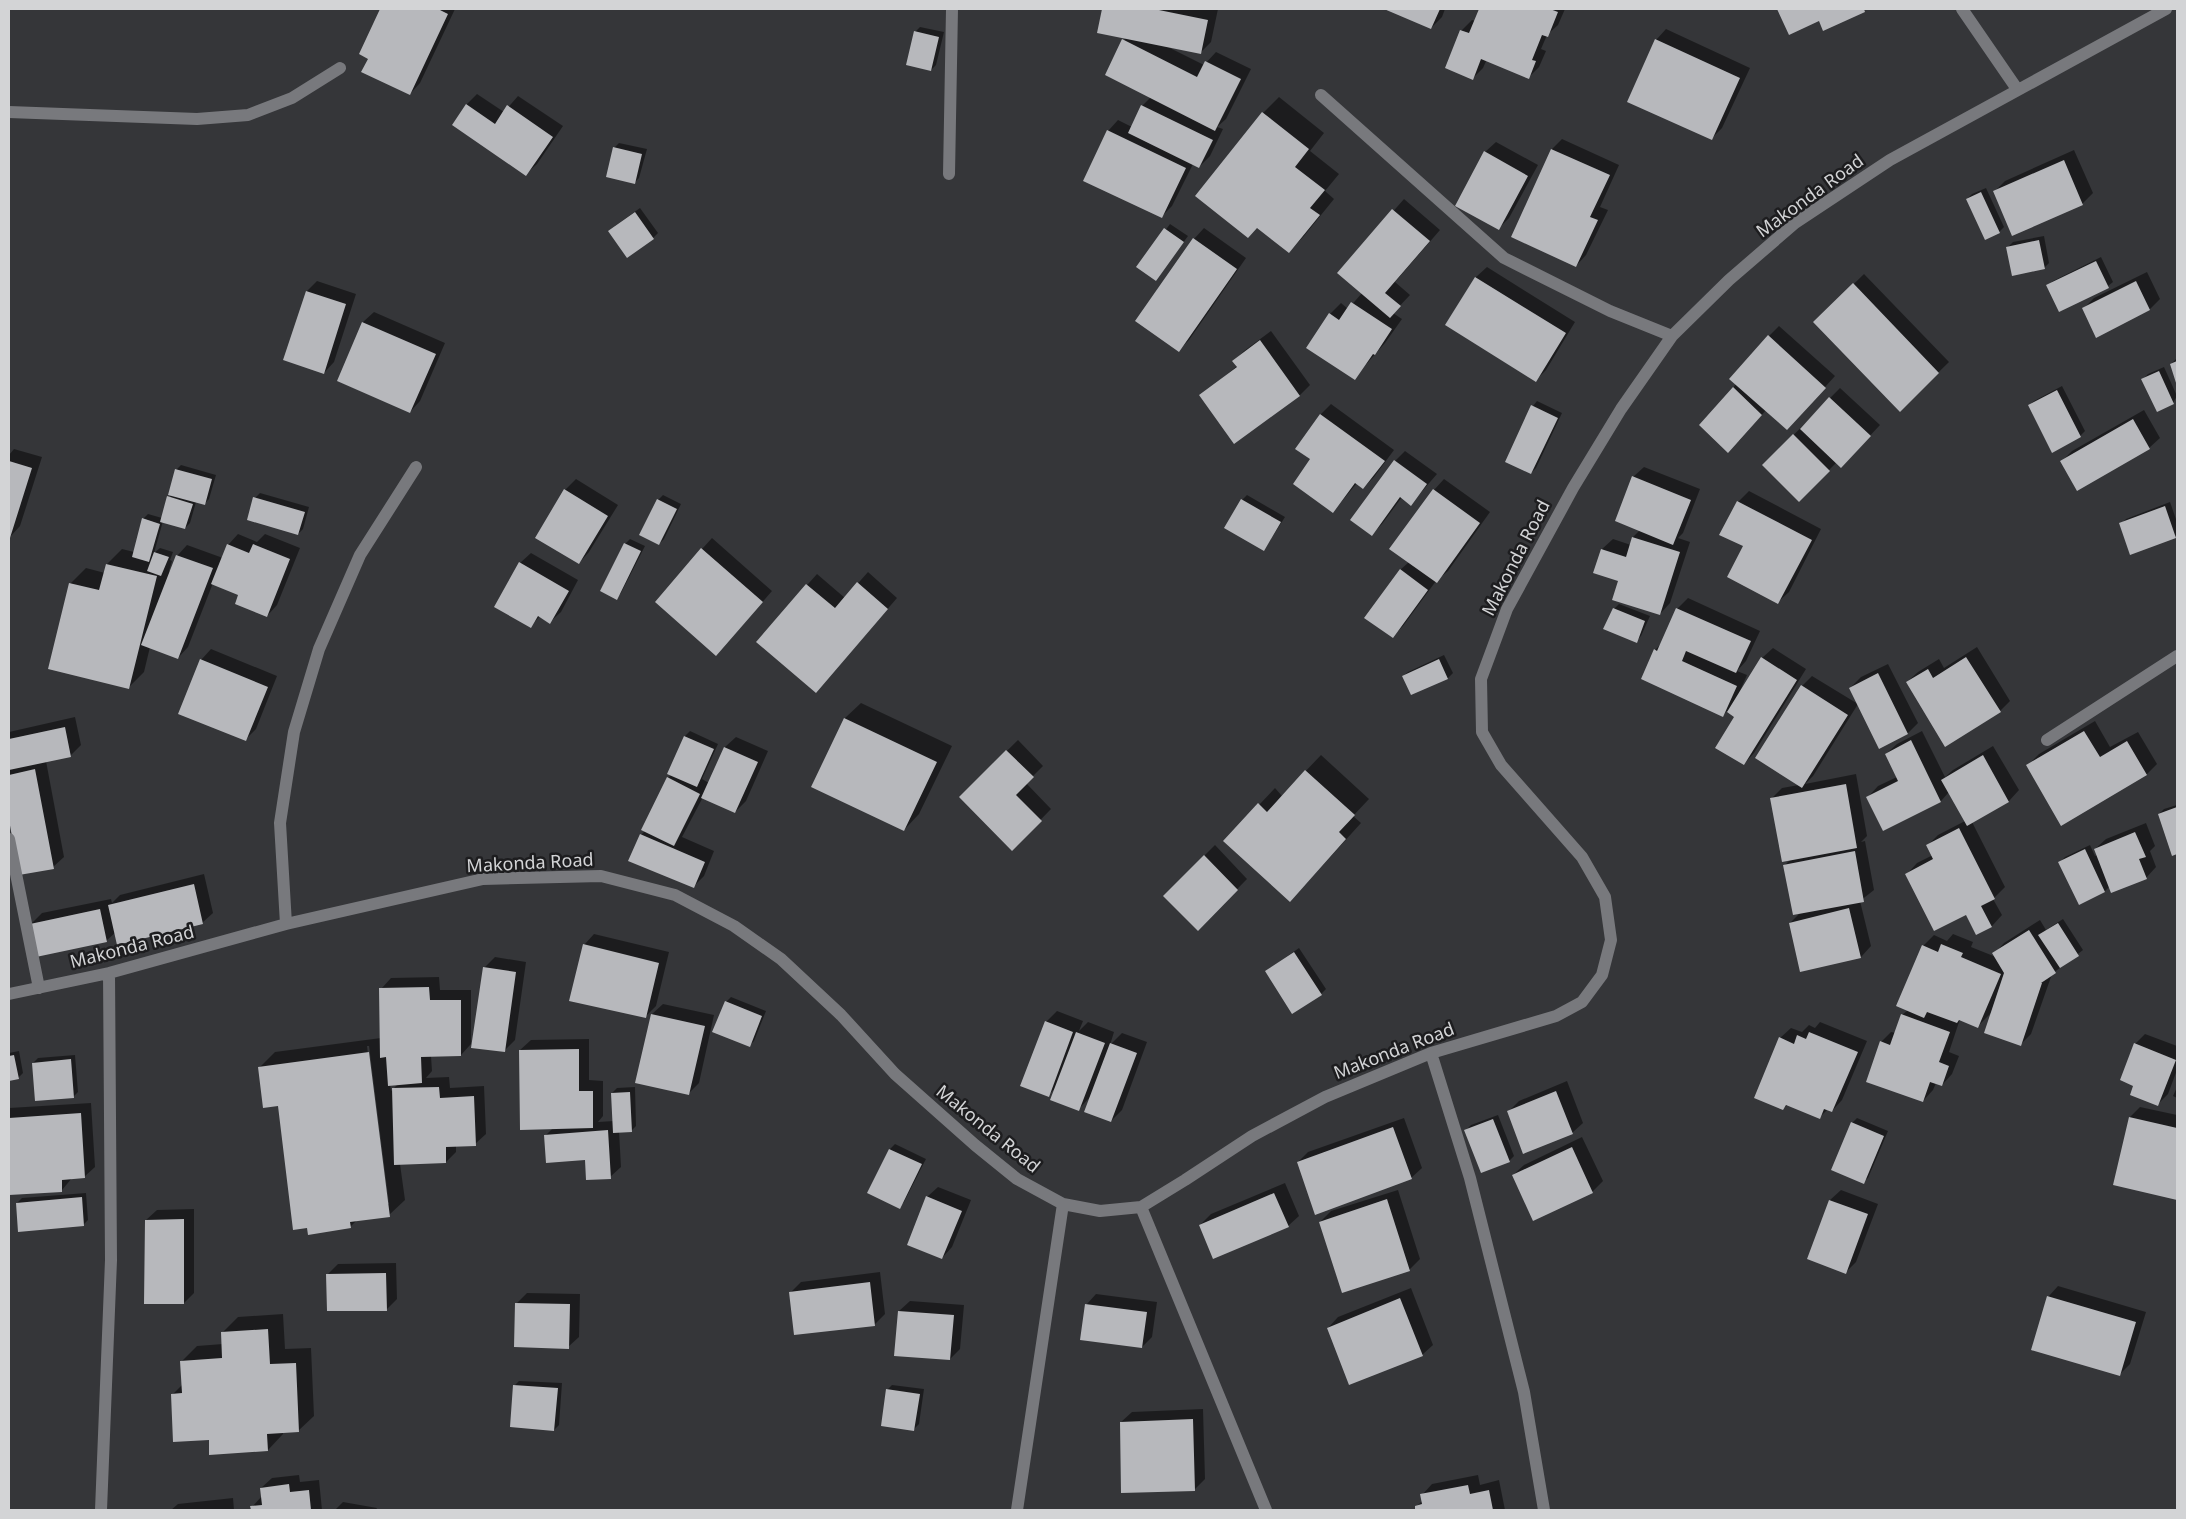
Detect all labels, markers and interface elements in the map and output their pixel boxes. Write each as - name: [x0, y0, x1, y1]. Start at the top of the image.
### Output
- street label: Makonda Road: [1751, 148, 1868, 242]
- street label: Makonda Road: [1476, 495, 1555, 620]
- street label: Makonda Road: [466, 847, 594, 877]
- street label: Makonda Road: [67, 919, 196, 973]
- street label: Makonda Road: [1330, 1016, 1457, 1084]
- street label: Makonda Road: [932, 1079, 1046, 1178]

